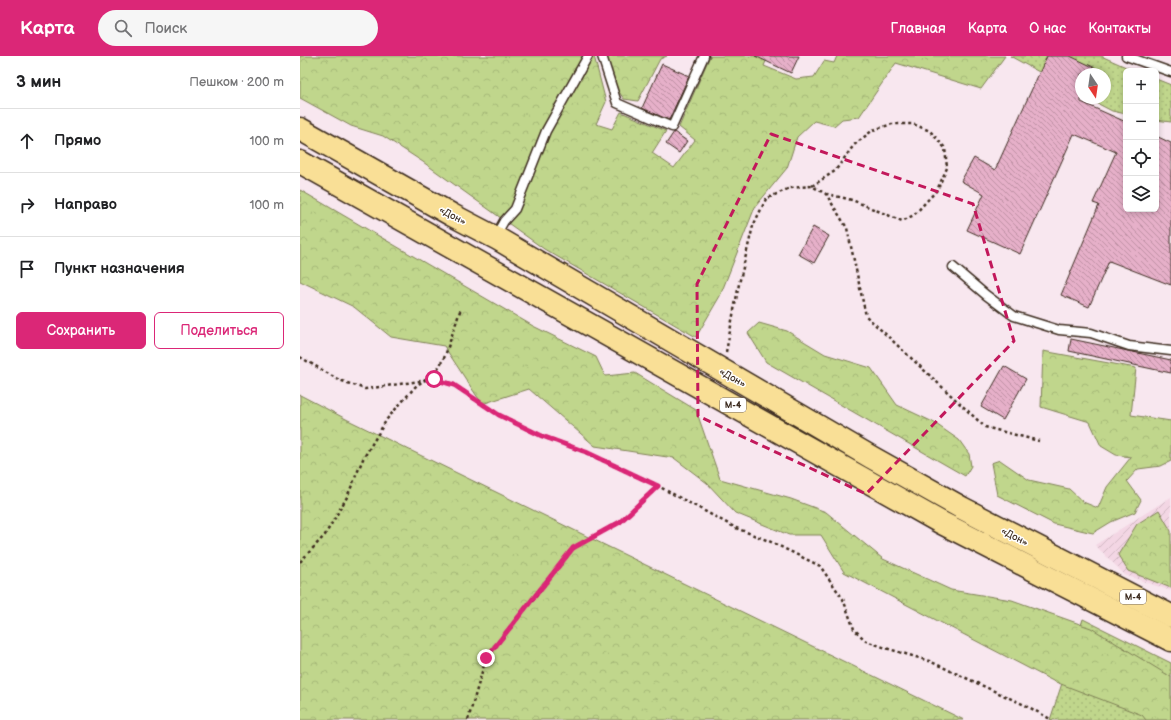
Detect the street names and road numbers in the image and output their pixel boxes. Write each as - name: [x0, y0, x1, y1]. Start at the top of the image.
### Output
- street label: «Дон»: [437, 204, 468, 228]
- street label: «Дон»: [717, 365, 748, 390]
- road number: М-4: [720, 398, 746, 412]
- street label: «Дон»: [999, 525, 1030, 549]
- road number: М-4: [1120, 590, 1146, 604]

